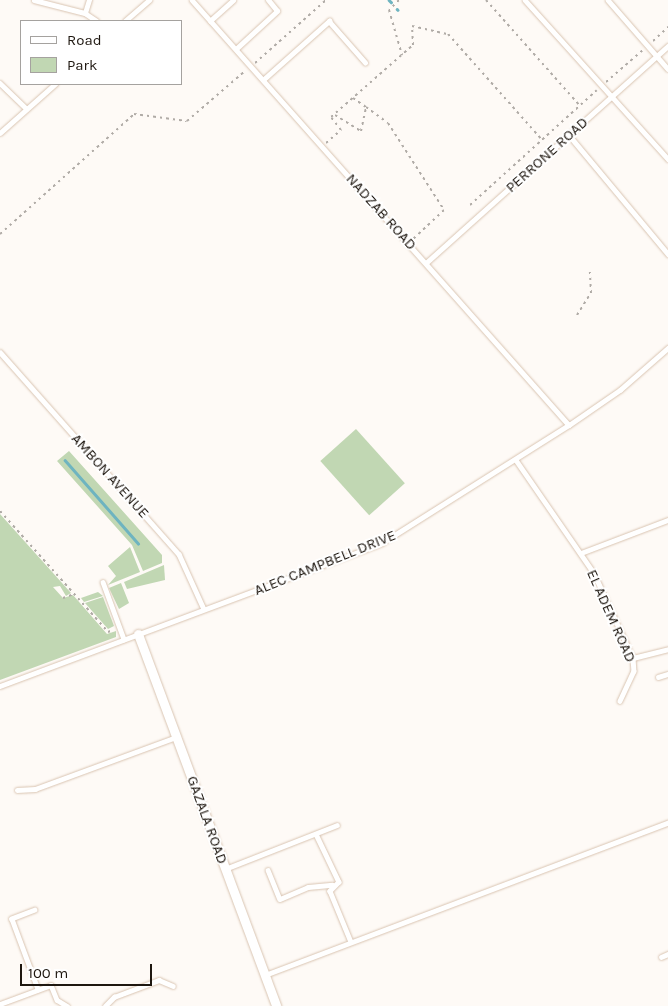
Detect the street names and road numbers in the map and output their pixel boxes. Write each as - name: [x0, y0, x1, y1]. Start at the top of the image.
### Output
- street label: PERRONE ROAD: [502, 113, 592, 197]
- street label: NADZAB ROAD: [342, 170, 420, 254]
- street label: AMBON AVENUE: [67, 430, 153, 522]
- street label: ALEC CAMPBELL DRIVE: [252, 526, 398, 600]
- street label: EL ADEM ROAD: [583, 567, 639, 665]
- street label: GAZALA ROAD: [183, 774, 231, 866]

